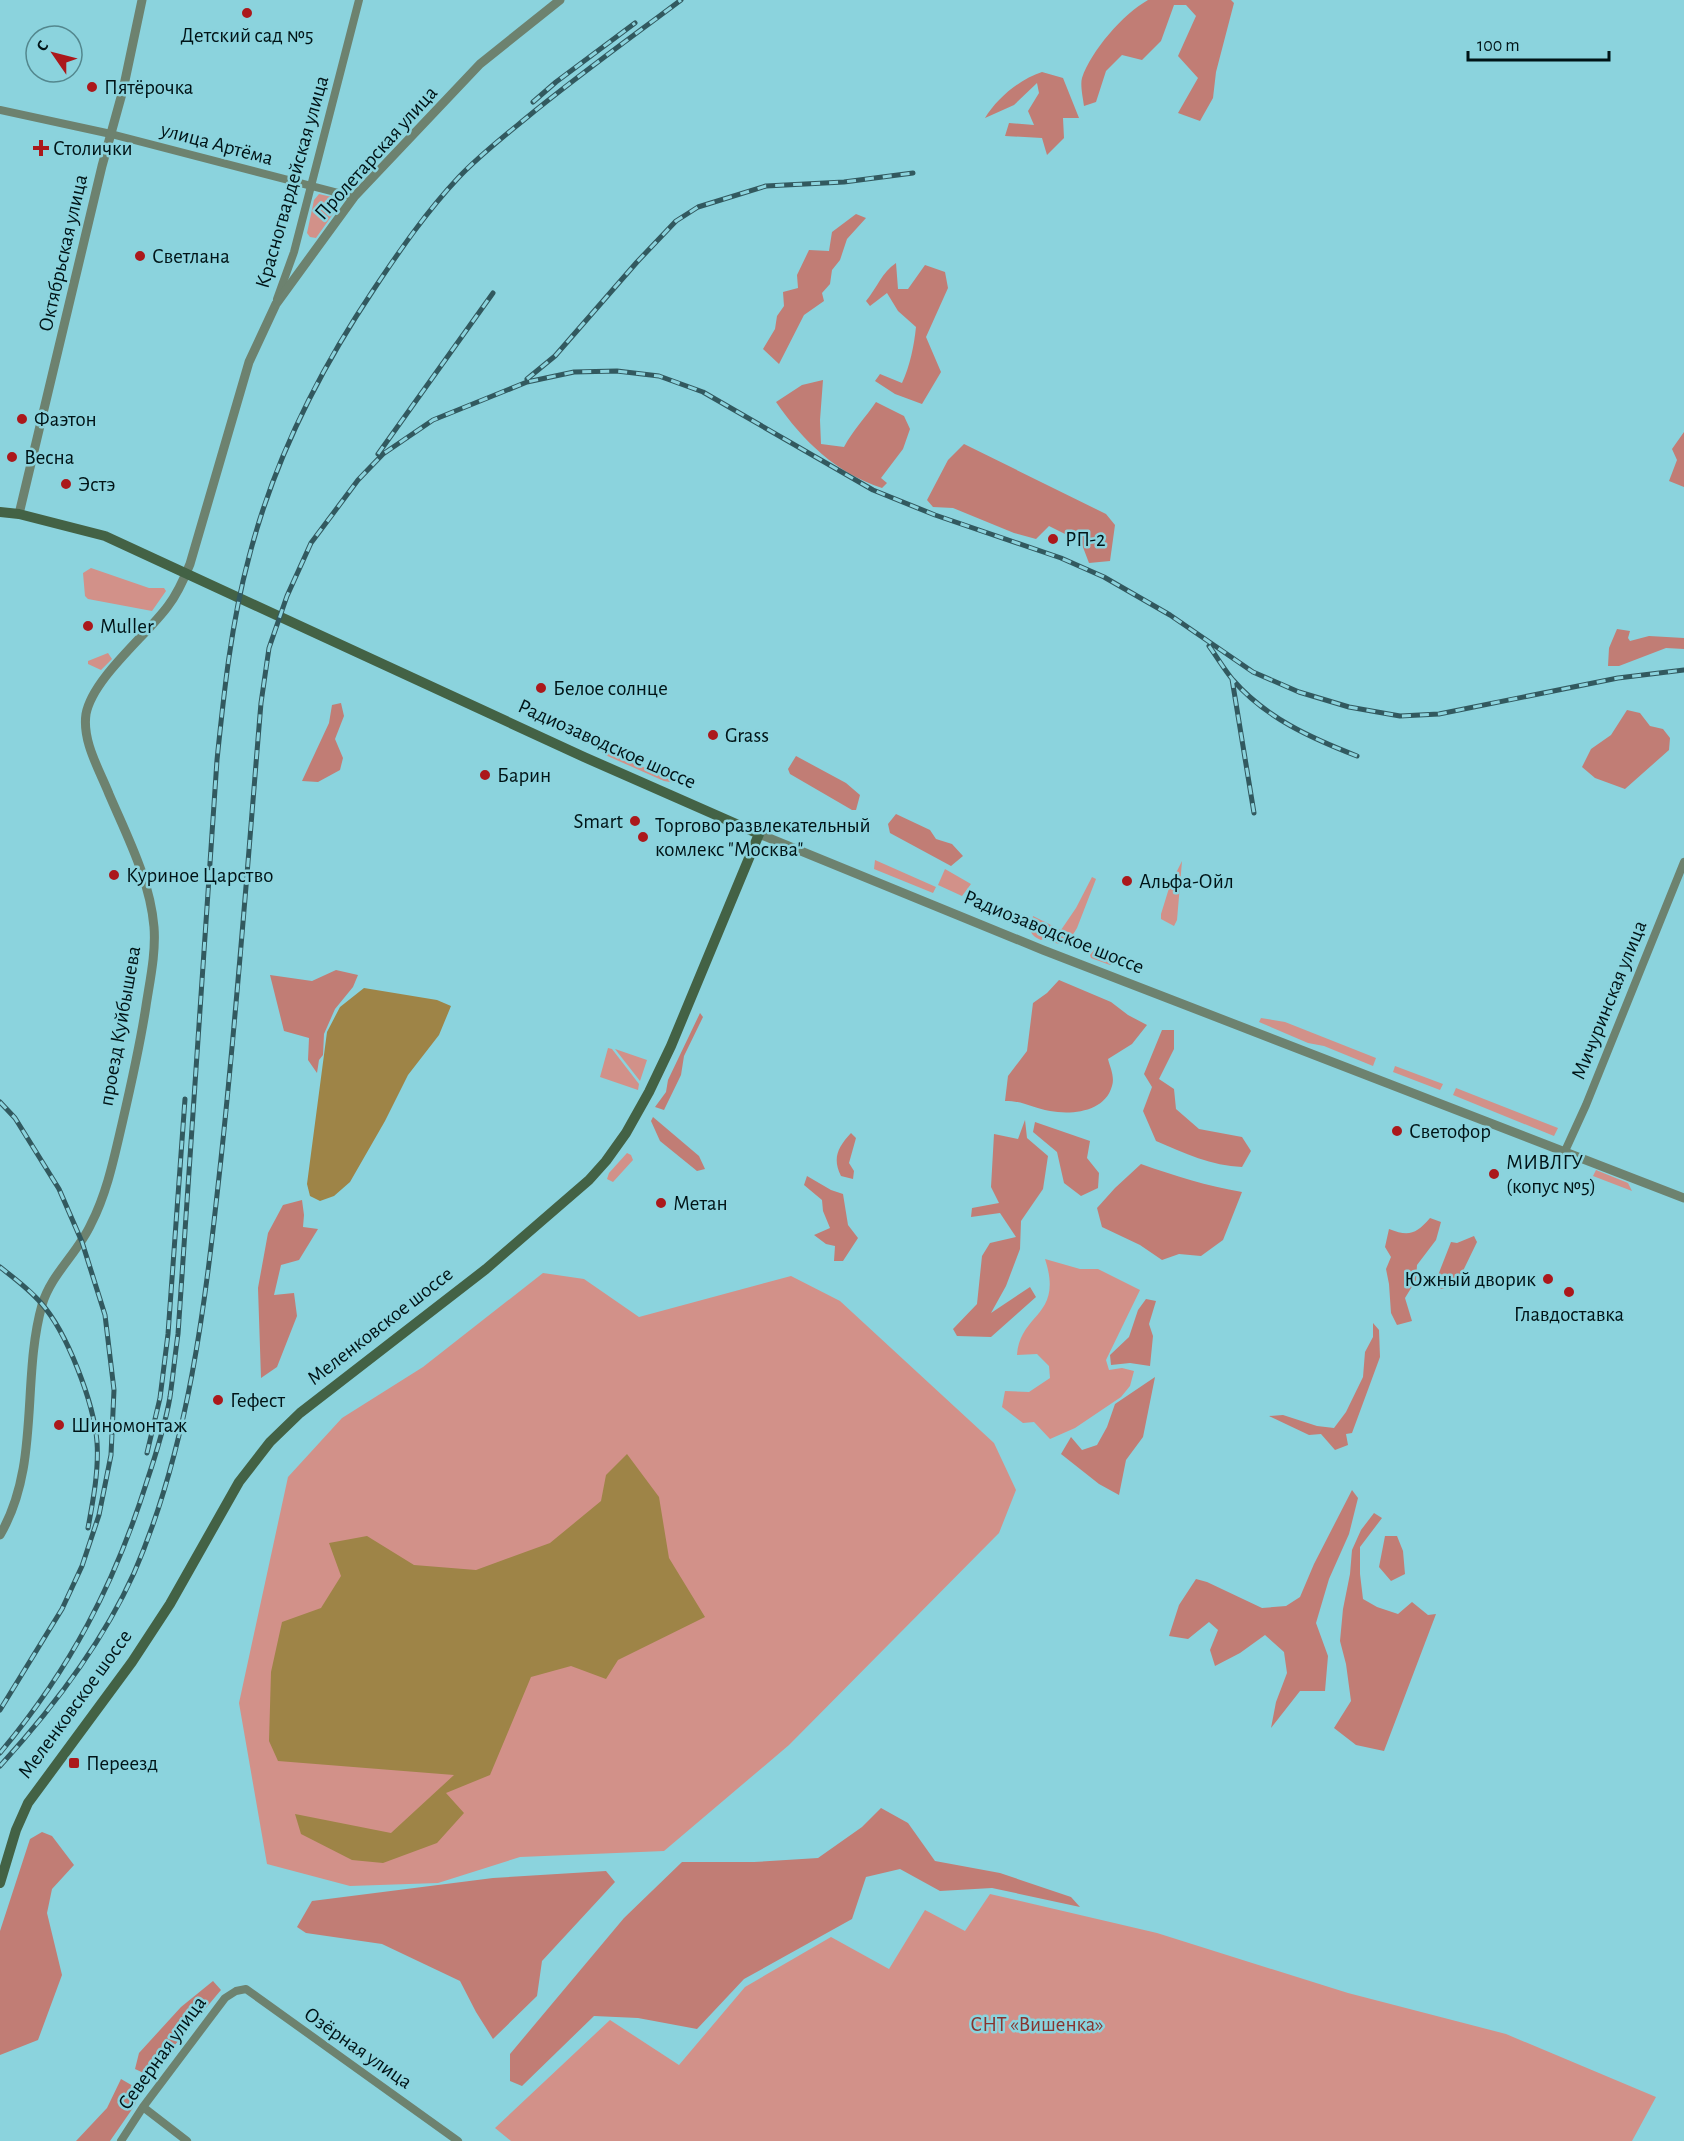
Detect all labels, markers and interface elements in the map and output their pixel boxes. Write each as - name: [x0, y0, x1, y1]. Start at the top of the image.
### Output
- marker: Детский сад №5: [240, 6, 254, 20]
- north arrow: [24, 24, 84, 84]
- scale bar: [1468, 24, 1609, 62]
- place label: Детский сад №5: [180, 25, 314, 46]
- text: 100 m: [1477, 37, 1520, 55]
- text: С: [33, 38, 52, 54]
- street label: Красногвардейская улица: [252, 73, 333, 291]
- place label: Пятёрочка: [104, 77, 194, 98]
- marker: Пятёрочка: [85, 80, 99, 94]
- street label: Пролетарская улица: [311, 82, 442, 224]
- street label: улица Артёма: [158, 119, 276, 169]
- place label: Столички: [53, 138, 133, 159]
- marker: Столички: [34, 141, 48, 155]
- street label: Октябрьская улица: [35, 172, 91, 334]
- place label: Светлана: [152, 246, 230, 267]
- marker: Светлана: [133, 249, 147, 263]
- place label: Фаэтон: [34, 409, 97, 430]
- marker: Фаэтон: [15, 412, 29, 426]
- place label: Весна: [24, 447, 75, 468]
- marker: Весна: [5, 450, 19, 464]
- place label: Эстэ: [78, 474, 115, 495]
- marker: Эстэ: [59, 477, 73, 491]
- place label: РП-2: [1065, 529, 1106, 550]
- marker: РП-2: [1046, 532, 1060, 546]
- place label: Muller: [100, 616, 154, 637]
- marker: Muller: [81, 619, 95, 633]
- place label: Белое солнце: [553, 678, 668, 699]
- marker: Белое солнце: [534, 681, 548, 695]
- street label: Радиозаводское шоссе: [515, 695, 699, 793]
- place label: Grass: [725, 725, 769, 746]
- marker: Grass: [706, 728, 720, 742]
- place label: Барин: [497, 765, 551, 786]
- marker: Барин: [478, 768, 492, 782]
- place label: Smart: [574, 811, 623, 832]
- marker: Smart: [628, 814, 642, 828]
- place label: Торгово развлекательный комлекс "Москва": [655, 815, 871, 860]
- marker: Торгово развлекательный комлекс "Москва": [636, 830, 650, 844]
- place label: Куриное Царство: [126, 865, 273, 886]
- marker: Куриное Царство: [107, 868, 121, 882]
- place label: Альфа-Ойл: [1139, 871, 1234, 892]
- marker: Альфа-Ойл: [1120, 874, 1134, 888]
- street label: Радиозаводское шоссе: [961, 886, 1147, 978]
- street label: Мичуринская улица: [1568, 917, 1651, 1082]
- street label: проезд Куйбышева: [96, 944, 144, 1108]
- place label: Светофор: [1409, 1121, 1491, 1142]
- marker: Светофор: [1390, 1124, 1404, 1138]
- place label: МИВЛГУ (копус №5): [1506, 1152, 1596, 1197]
- marker: МИВЛГУ (копус №5): [1487, 1167, 1501, 1181]
- place label: Метан: [673, 1193, 728, 1214]
- marker: Метан: [654, 1196, 668, 1210]
- street label: Меленковское шоссе: [303, 1263, 457, 1389]
- place label: Южный дворик: [1404, 1269, 1536, 1290]
- marker: Южный дворик: [1541, 1272, 1555, 1286]
- marker: Главдоставка: [1562, 1285, 1576, 1299]
- place label: Главдоставка: [1514, 1304, 1625, 1325]
- place label: Гефест: [230, 1390, 285, 1411]
- marker: Гефест: [211, 1393, 225, 1407]
- place label: Шиномонтаж: [71, 1415, 187, 1436]
- marker: Шиномонтаж: [52, 1418, 66, 1432]
- street label: Меленковское шоссе: [14, 1626, 136, 1782]
- place label: Переезд: [86, 1753, 158, 1774]
- marker: Переезд: [67, 1756, 81, 1770]
- street label: Северная улица: [114, 1992, 210, 2114]
- street label: Озёрная улица: [300, 2003, 416, 2093]
- park label: СНТ «Вишенка»: [970, 2014, 1104, 2035]

